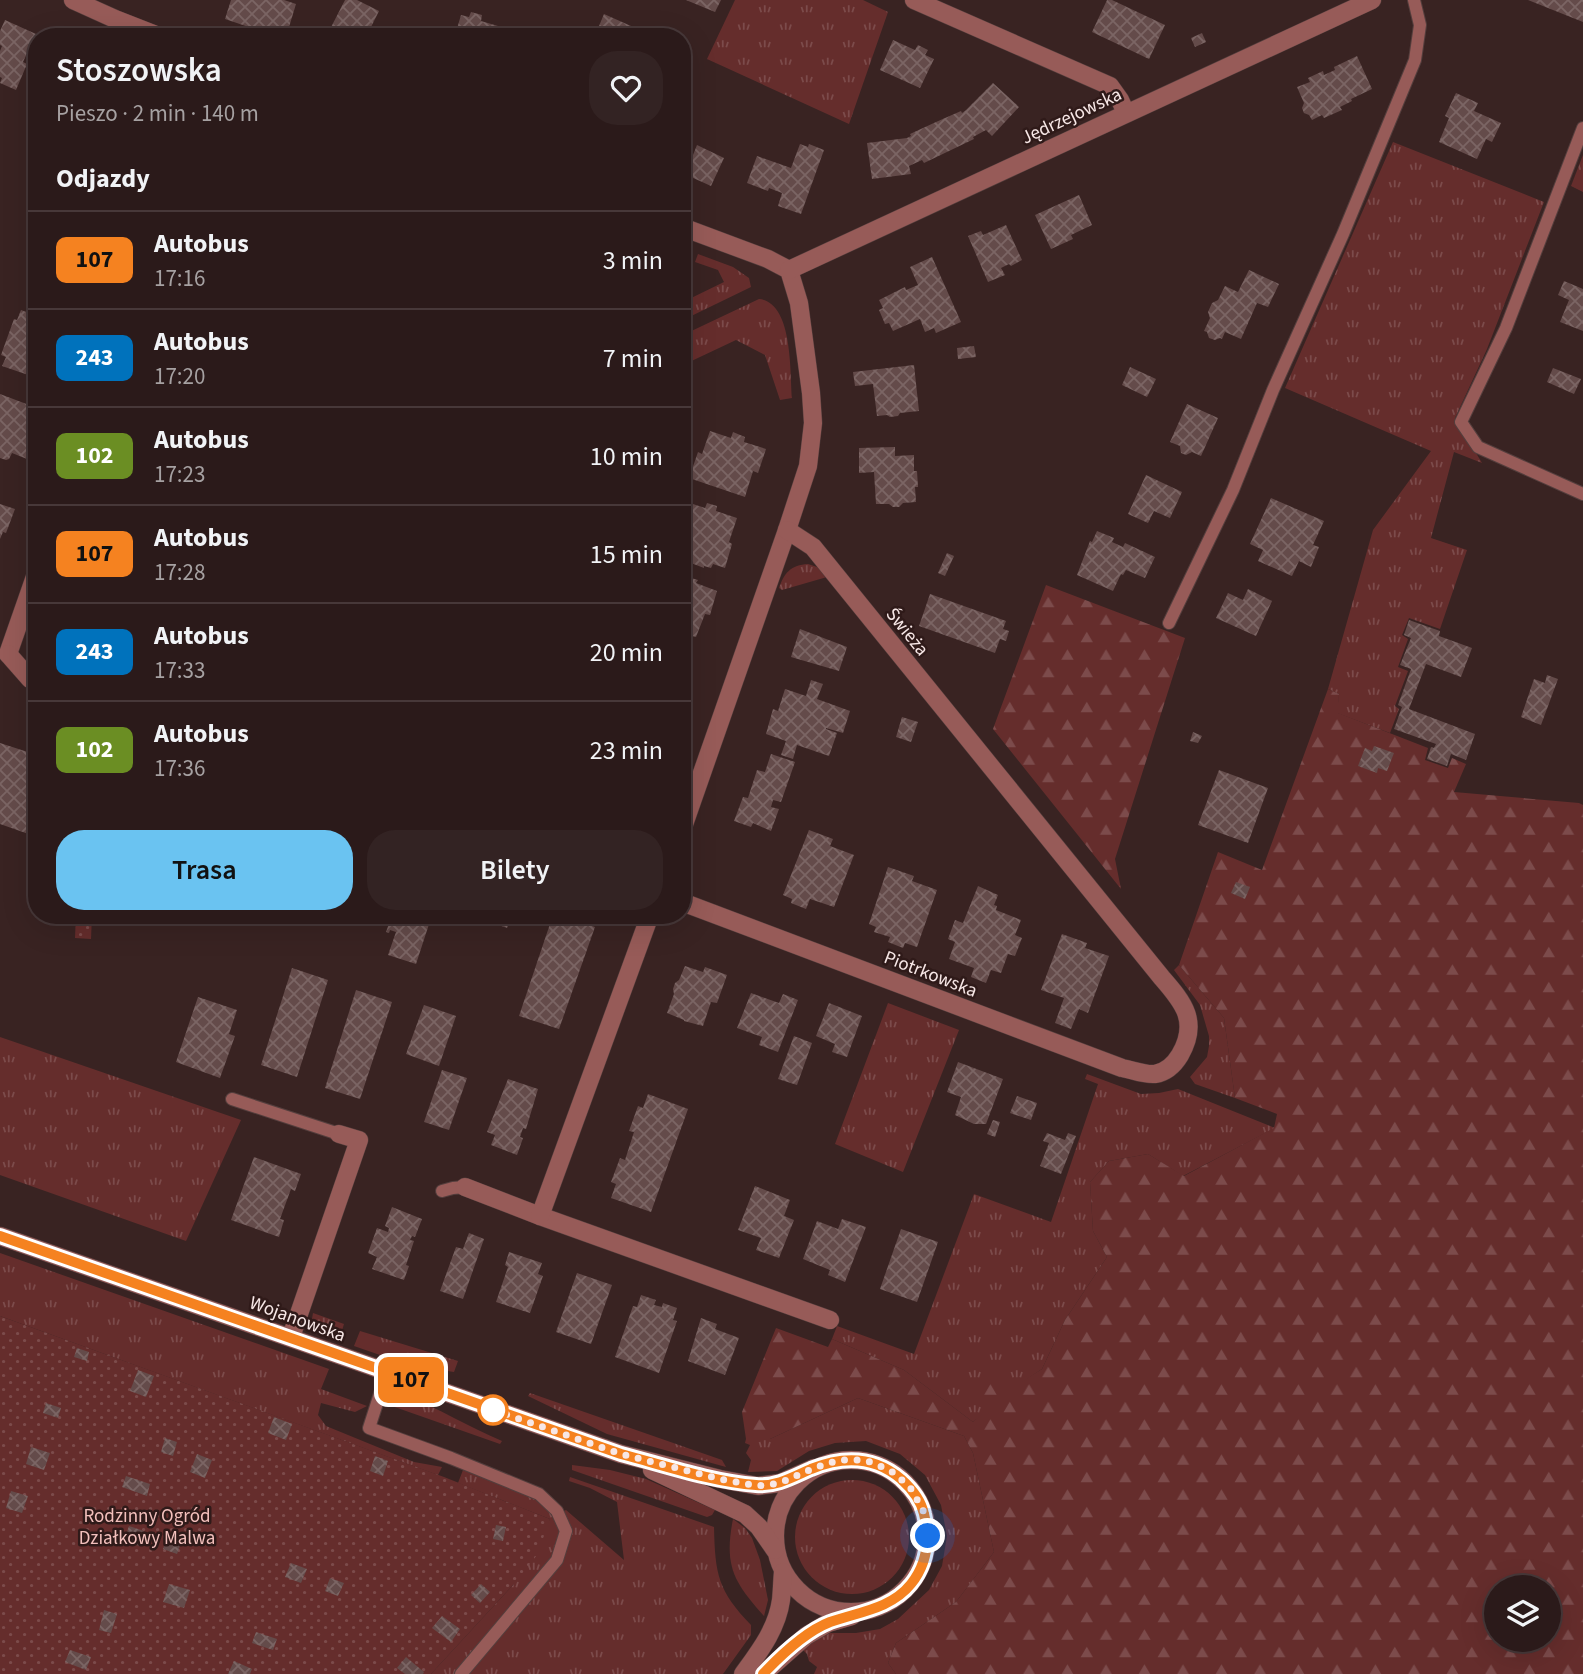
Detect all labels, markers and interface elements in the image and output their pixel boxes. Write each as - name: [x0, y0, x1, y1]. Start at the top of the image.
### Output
- text: Stoszowska: [56, 47, 222, 94]
- button: heart: [589, 51, 663, 125]
- street label: Jędrzejowska: [1017, 81, 1126, 151]
- text: Pieszo · 2 min · 140 m: [56, 97, 259, 130]
- text: Odjazdy: [56, 160, 150, 197]
- text: Autobus: [154, 225, 249, 262]
- text: 107: [75, 242, 114, 277]
- text: 3 min: [603, 242, 663, 279]
- text: 17:16: [154, 262, 205, 295]
- text: Autobus: [154, 323, 249, 360]
- text: 243: [75, 340, 114, 375]
- text: 7 min: [603, 340, 663, 377]
- text: 17:20: [154, 360, 205, 393]
- text: Autobus: [154, 421, 249, 458]
- text: 102: [75, 438, 114, 473]
- text: 10 min: [590, 438, 663, 475]
- text: 17:23: [154, 458, 205, 491]
- text: Autobus: [154, 519, 249, 556]
- text: 107: [75, 536, 114, 571]
- text: 15 min: [590, 536, 663, 573]
- text: 17:28: [154, 556, 205, 589]
- street label: Świeża: [879, 602, 935, 662]
- text: Autobus: [154, 617, 249, 654]
- text: 243: [75, 634, 114, 669]
- text: 20 min: [590, 634, 663, 671]
- text: 17:33: [154, 654, 205, 687]
- text: Autobus: [154, 715, 249, 752]
- text: 102: [75, 732, 114, 767]
- text: 23 min: [590, 732, 663, 769]
- text: 17:36: [154, 752, 205, 785]
- button: Trasa: [56, 830, 353, 910]
- button: Bilety: [367, 830, 663, 910]
- street label: Piotrkowska: [880, 944, 981, 1005]
- street label: Wojanowska: [246, 1290, 349, 1349]
- line badge: 107: [371, 1357, 451, 1403]
- text: 107: [392, 1362, 430, 1397]
- unlabelled marker: [478, 1395, 508, 1425]
- park label: Rodzinny Ogród Działkowy Malwa: [79, 1503, 215, 1552]
- your location: [910, 1518, 945, 1553]
- map controls: [1484, 1575, 1561, 1652]
- button: layers: [1484, 1575, 1561, 1652]

